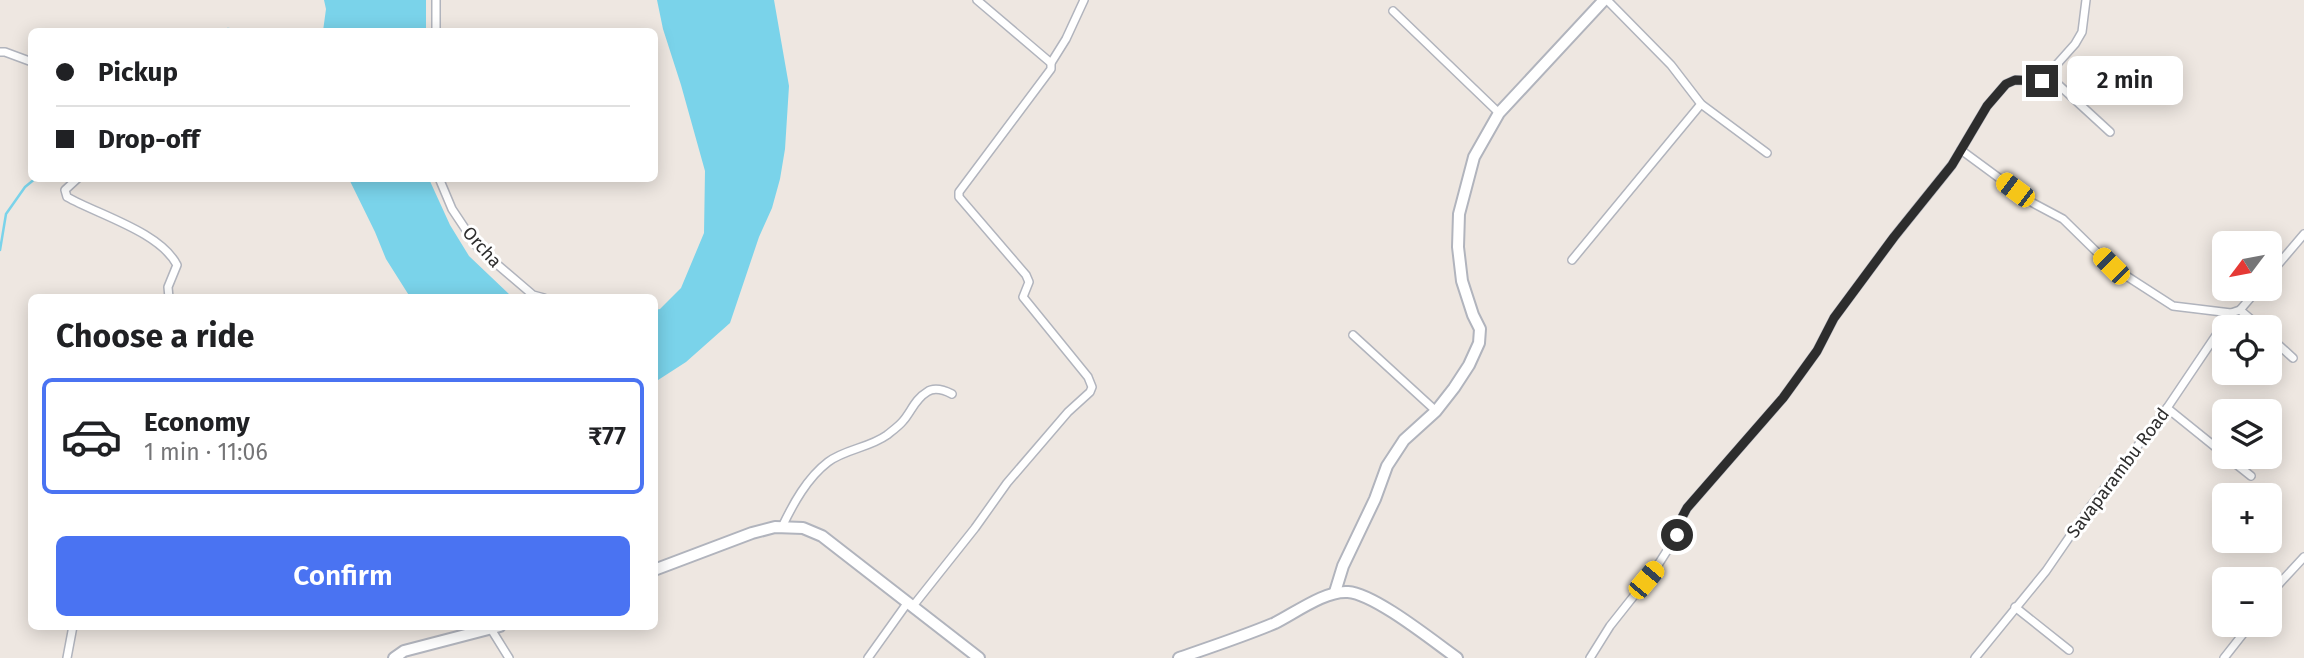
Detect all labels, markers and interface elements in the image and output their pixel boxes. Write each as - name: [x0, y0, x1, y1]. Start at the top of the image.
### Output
- callout: 2 min: [2066, 56, 2182, 106]
- text: Pickup: [98, 57, 178, 88]
- route end: [2026, 65, 2058, 97]
- text: 2 min: [2097, 66, 2153, 94]
- text: Drop-off: [98, 124, 200, 155]
- car: [1992, 169, 2039, 211]
- street label: Orcha: [458, 222, 506, 272]
- north arrow: [2212, 231, 2282, 301]
- map controls: [2212, 231, 2282, 637]
- car: [2089, 244, 2134, 288]
- button: locate: [2212, 315, 2282, 385]
- text: Choose a ride: [56, 317, 254, 355]
- button: layers: [2212, 399, 2282, 469]
- street label: Savaparambu Road: [2062, 404, 2174, 542]
- icon: car: [60, 405, 123, 468]
- text: Economy: [144, 407, 250, 438]
- text: ₹77: [588, 421, 626, 452]
- text: 1 min · 11:06: [144, 438, 268, 466]
- button: +: [2212, 483, 2282, 553]
- route start: [1661, 519, 1693, 551]
- button: Confirm: [56, 536, 630, 616]
- car: [1625, 557, 1668, 603]
- button: −: [2212, 567, 2282, 637]

